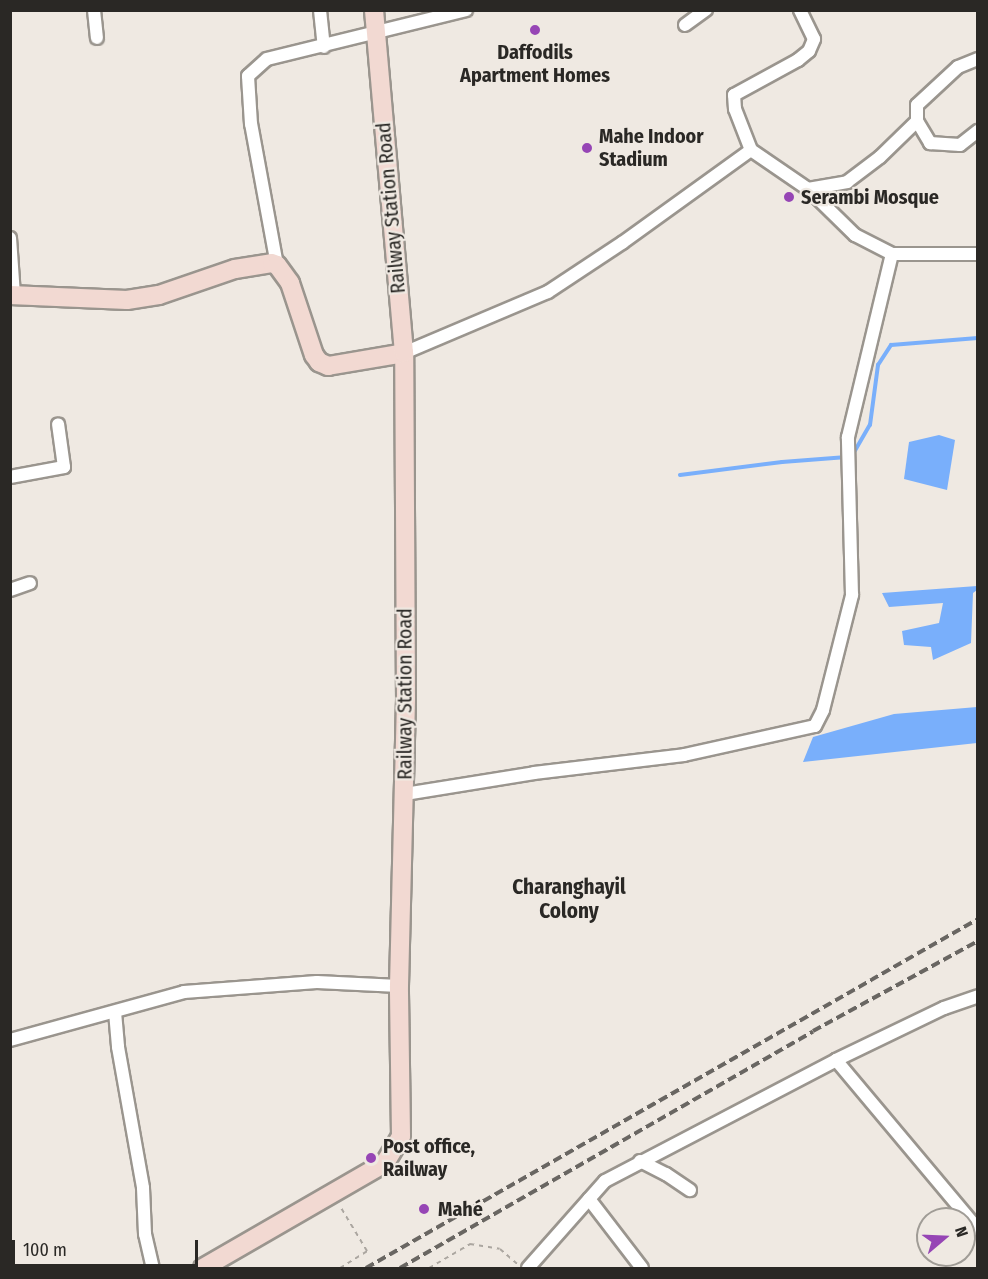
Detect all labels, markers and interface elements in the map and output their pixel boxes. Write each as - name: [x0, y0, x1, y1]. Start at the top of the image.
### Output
- marker: Daffodils Apartment Homes: [528, 23, 542, 37]
- place label: Daffodils Apartment Homes: [460, 40, 610, 87]
- street label: Railway Station Road: [372, 121, 410, 295]
- place label: Mahe Indoor Stadium: [599, 124, 704, 171]
- marker: Mahe Indoor Stadium: [580, 141, 594, 155]
- place label: Serambi Mosque: [801, 185, 939, 209]
- marker: Serambi Mosque: [782, 190, 796, 204]
- street label: Railway Station Road: [393, 608, 417, 780]
- district label: Charanghayil Colony: [512, 874, 626, 924]
- place label: Post office, Railway: [383, 1134, 475, 1181]
- marker: Post office, Railway: [364, 1151, 378, 1165]
- place label: Mahé: [438, 1197, 483, 1221]
- marker: Mahé: [415, 1200, 433, 1218]
- north arrow: [916, 1207, 976, 1267]
- text: N: [951, 1224, 972, 1239]
- scale bar: [15, 1228, 201, 1266]
- text: 100 m: [23, 1239, 67, 1261]

